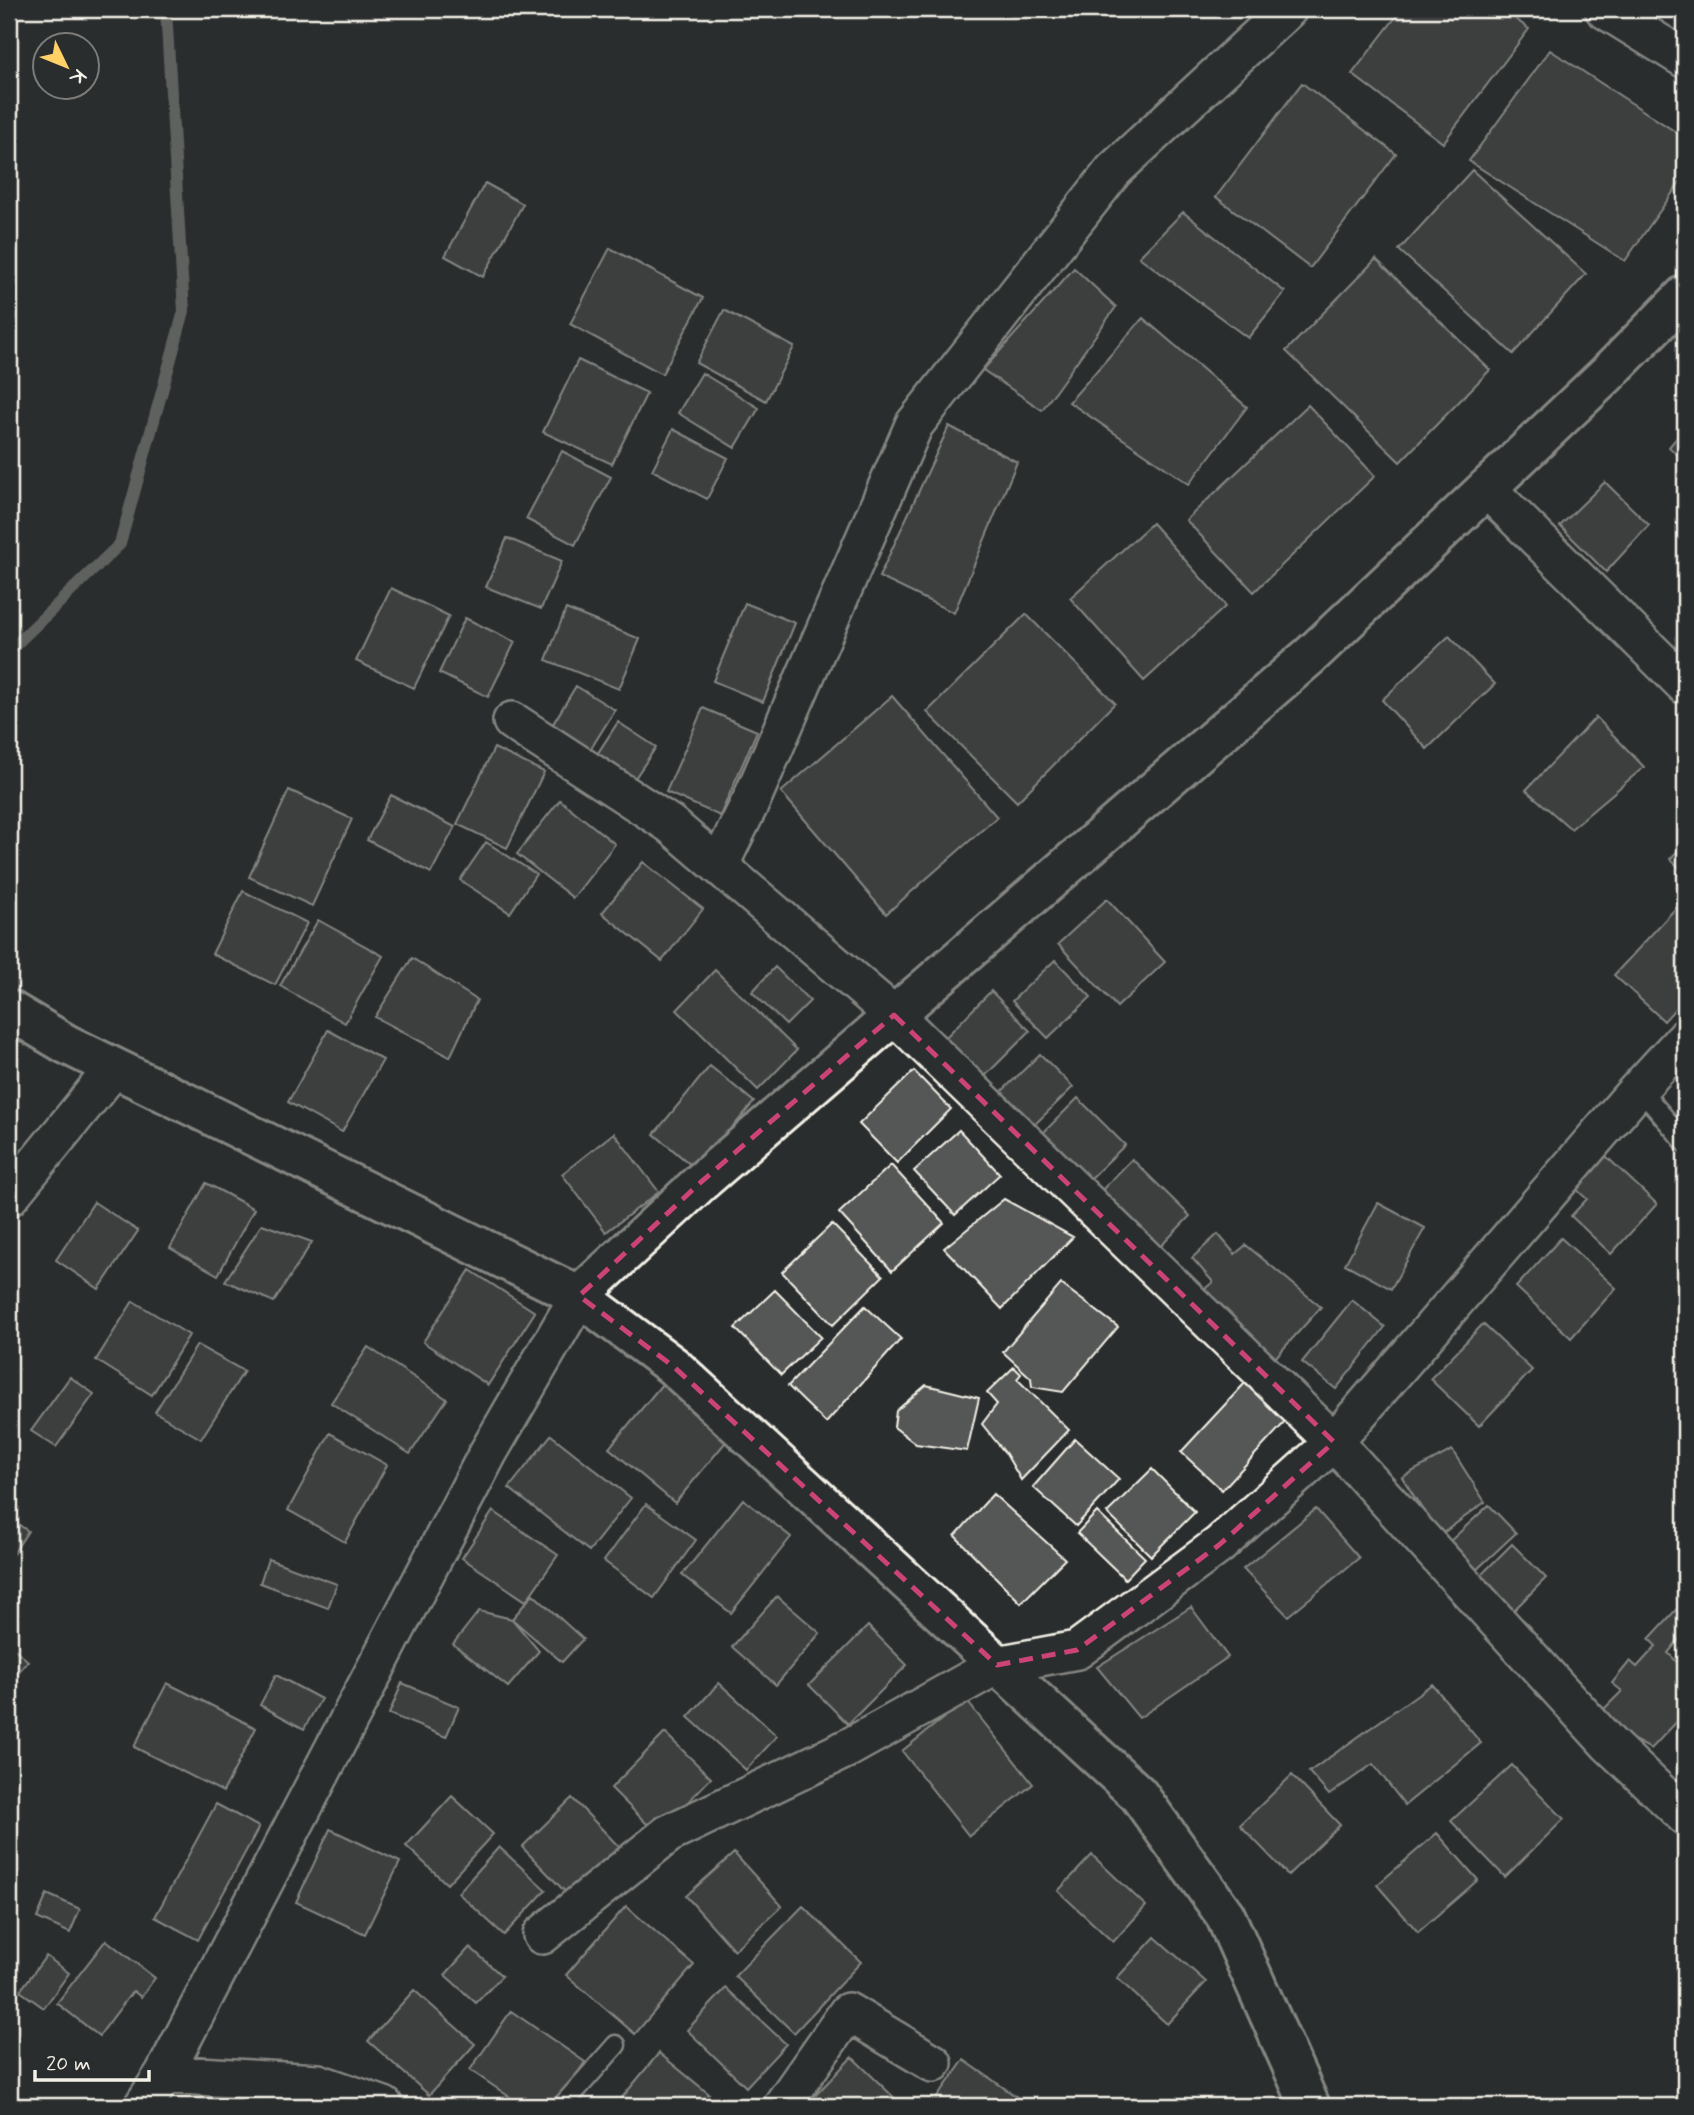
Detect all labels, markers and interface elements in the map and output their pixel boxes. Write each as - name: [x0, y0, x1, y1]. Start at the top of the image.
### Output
- north arrow: [32, 32, 102, 102]
- text: K: [63, 63, 91, 90]
- scale bar: [35, 2038, 149, 2082]
- text: 20 m: [46, 2050, 91, 2078]

